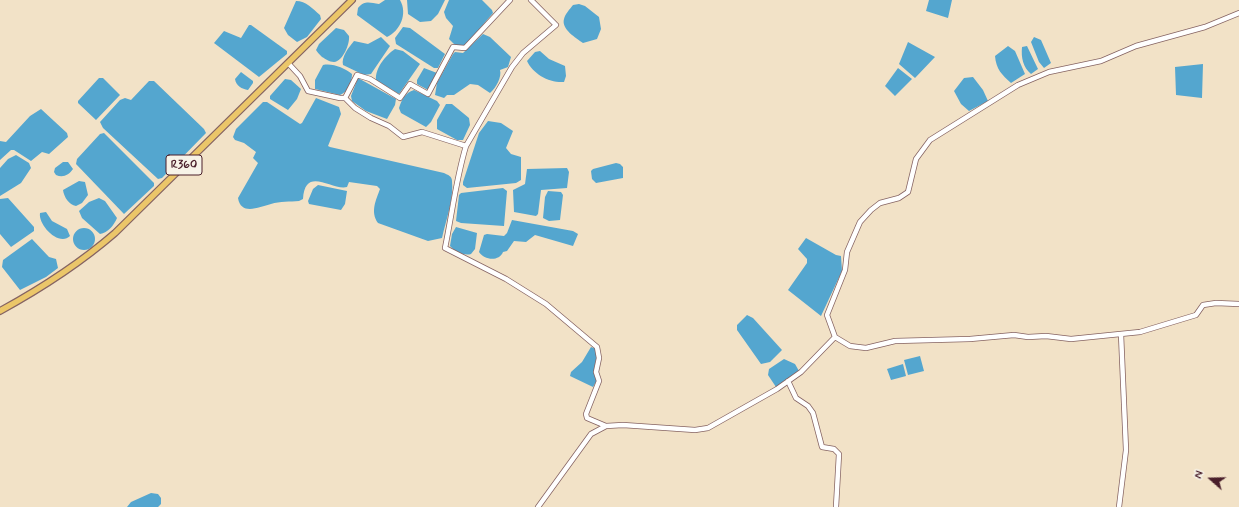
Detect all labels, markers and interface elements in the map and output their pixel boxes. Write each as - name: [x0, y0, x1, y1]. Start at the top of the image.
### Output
- road number: R360: [166, 155, 202, 175]
- north arrow: [1191, 459, 1231, 499]
- text: N: [1192, 469, 1208, 481]

